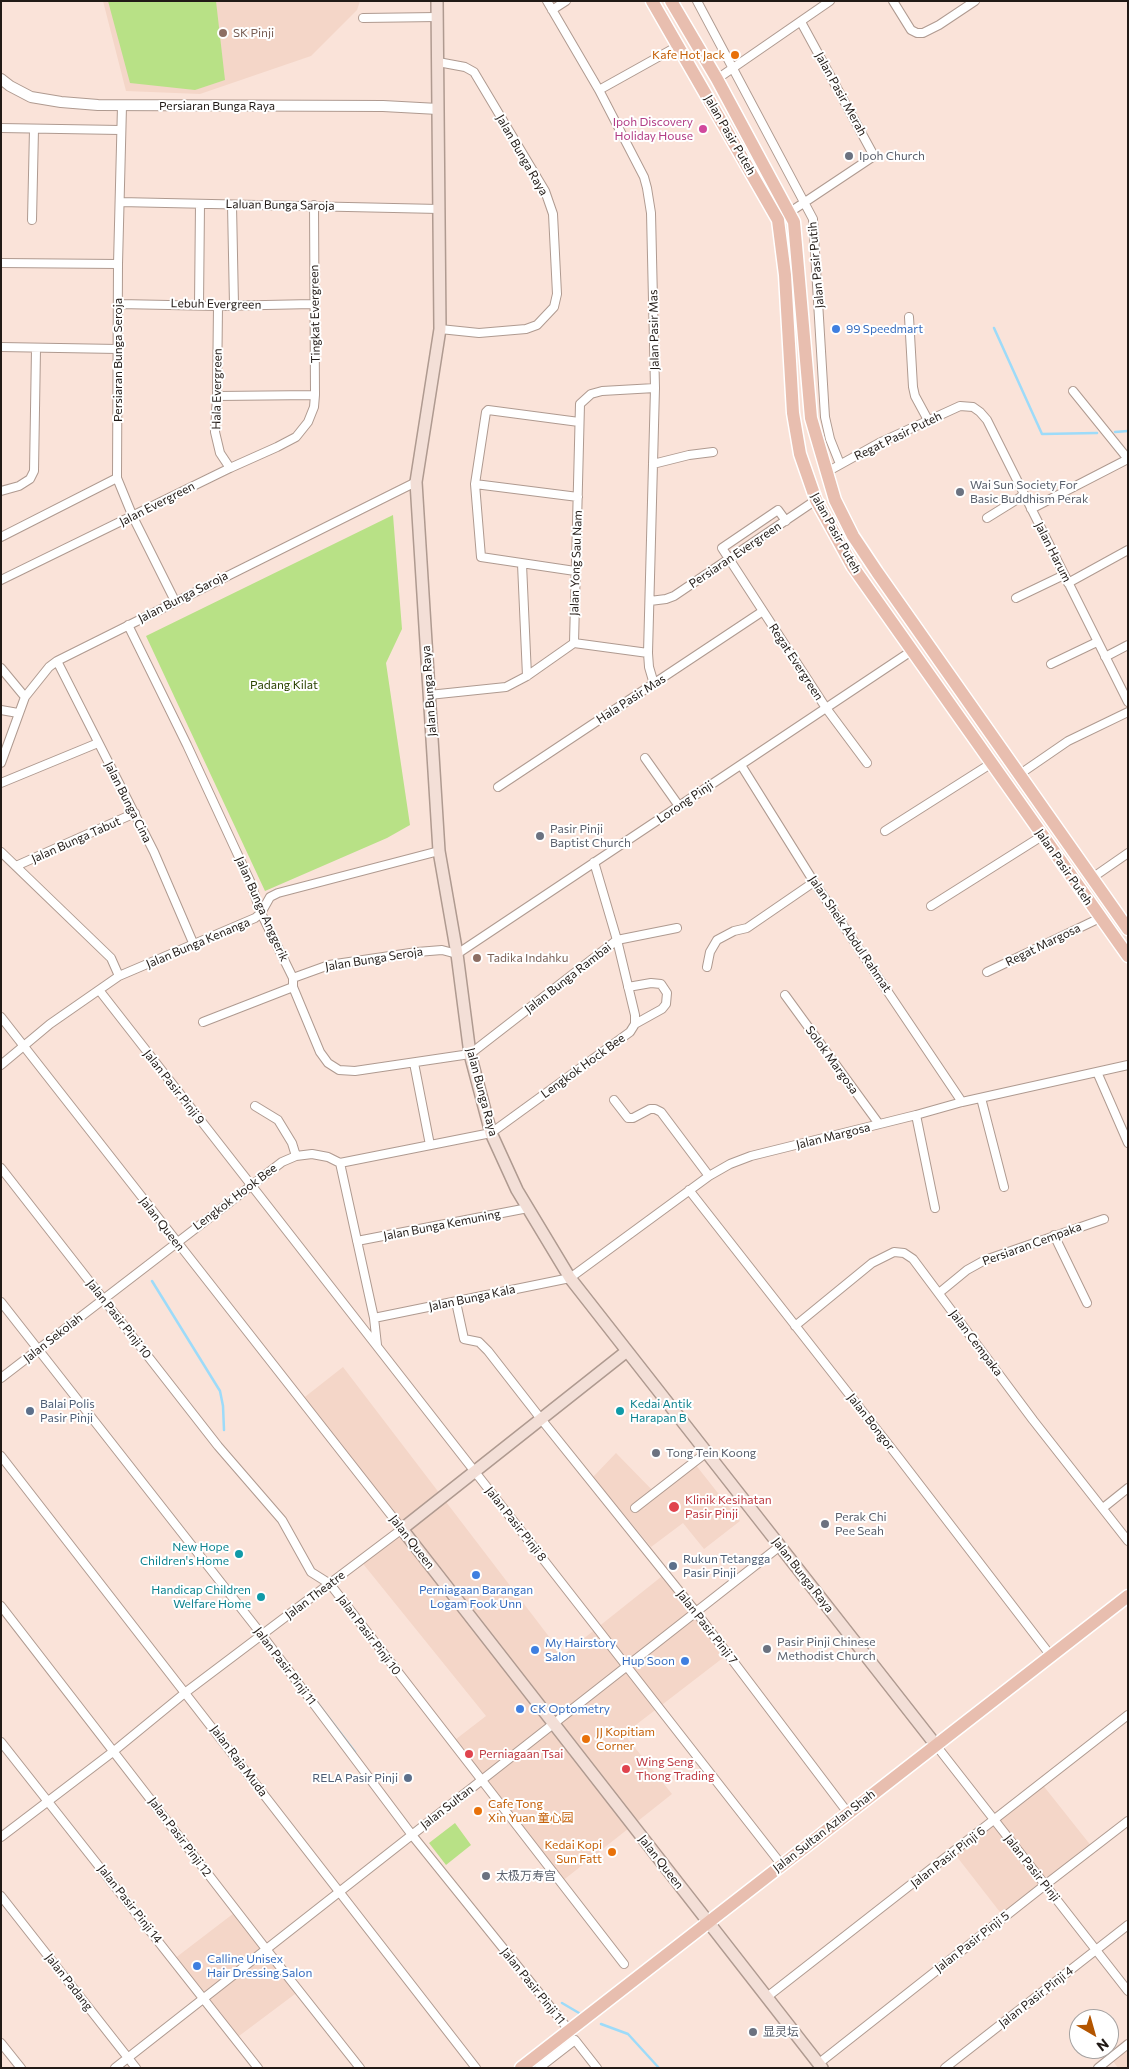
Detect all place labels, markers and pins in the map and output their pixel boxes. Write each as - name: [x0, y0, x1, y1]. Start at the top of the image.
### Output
- place label: SK Pinji: [233, 26, 274, 40]
- marker: SK Pinji: [217, 27, 229, 39]
- place label: Kafe Hot Jack: [652, 48, 725, 62]
- marker: Kafe Hot Jack: [729, 49, 741, 61]
- place label: Ipoh Discovery Holiday House: [613, 115, 693, 143]
- marker: Ipoh Discovery Holiday House: [697, 123, 709, 135]
- place label: Ipoh Church: [859, 149, 925, 163]
- marker: Ipoh Church: [843, 150, 855, 162]
- place label: 99 Speedmart: [846, 322, 923, 336]
- marker: 99 Speedmart: [830, 323, 842, 335]
- place label: Wai Sun Society For Basic Buddhism Perak: [970, 478, 1088, 506]
- marker: Wai Sun Society For Basic Buddhism Perak: [954, 486, 966, 498]
- place label: Pasir Pinji Baptist Church: [550, 822, 631, 850]
- marker: Pasir Pinji Baptist Church: [534, 830, 546, 842]
- place label: Tadika Indahku: [487, 951, 569, 965]
- marker: Tadika Indahku: [471, 952, 483, 964]
- place label: Balai Polis Pasir Pinji: [40, 1397, 95, 1425]
- place label: Kedai Antik Harapan B: [630, 1397, 692, 1425]
- marker: Balai Polis Pasir Pinji: [24, 1405, 36, 1417]
- marker: Kedai Antik Harapan B: [614, 1405, 626, 1417]
- place label: Tong Tein Koong: [666, 1446, 756, 1460]
- marker: Tong Tein Koong: [650, 1447, 662, 1459]
- place label: Klinik Kesihatan Pasir Pinji: [685, 1493, 772, 1521]
- marker: Klinik Kesihatan Pasir Pinji: [667, 1500, 681, 1514]
- place label: Perak Chi Pee Seah: [835, 1510, 887, 1538]
- marker: Perak Chi Pee Seah: [819, 1518, 831, 1530]
- place label: New Hope Children's Home: [140, 1540, 229, 1568]
- marker: New Hope Children's Home: [233, 1548, 245, 1560]
- place label: Rukun Tetangga Pasir Pinji: [683, 1552, 770, 1580]
- marker: Rukun Tetangga Pasir Pinji: [667, 1560, 679, 1572]
- marker: Perniagaan Barangan Logam Fook Unn: [470, 1569, 482, 1581]
- place label: Handicap Children Welfare Home: [151, 1583, 251, 1611]
- place label: Perniagaan Barangan Logam Fook Unn: [419, 1583, 533, 1611]
- marker: Handicap Children Welfare Home: [255, 1591, 267, 1603]
- place label: Pasir Pinji Chinese Methodist Church: [777, 1635, 876, 1663]
- place label: My Hairstory Salon: [545, 1636, 616, 1664]
- marker: Pasir Pinji Chinese Methodist Church: [761, 1643, 773, 1655]
- marker: My Hairstory Salon: [529, 1644, 541, 1656]
- place label: Hup Soon: [622, 1654, 675, 1668]
- marker: Hup Soon: [679, 1655, 691, 1667]
- place label: CK Optometry: [530, 1702, 610, 1716]
- marker: CK Optometry: [514, 1703, 526, 1715]
- place label: JJ Kopitiam Corner: [596, 1725, 655, 1753]
- marker: JJ Kopitiam Corner: [580, 1733, 592, 1745]
- place label: Perniagaan Tsai: [479, 1747, 563, 1761]
- marker: Perniagaan Tsai: [463, 1748, 475, 1760]
- place label: Wing Seng Thong Trading: [636, 1755, 714, 1783]
- marker: Wing Seng Thong Trading: [620, 1763, 632, 1775]
- place label: RELA Pasir Pinji: [312, 1771, 398, 1785]
- marker: RELA Pasir Pinji: [402, 1772, 414, 1784]
- place label: Cafe Tong Xin Yuan 童心园: [488, 1797, 574, 1825]
- marker: Cafe Tong Xin Yuan 童心园: [472, 1805, 484, 1817]
- place label: Kedai Kopi Sun Fatt: [544, 1838, 602, 1866]
- marker: Kedai Kopi Sun Fatt: [606, 1846, 618, 1858]
- place label: 太极万寿宫: [496, 1869, 556, 1883]
- marker: 太极万寿宫: [480, 1870, 492, 1882]
- place label: Calline Unisex Hair Dressing Salon: [207, 1952, 312, 1980]
- marker: Calline Unisex Hair Dressing Salon: [191, 1960, 203, 1972]
- place label: 显灵坛: [763, 2025, 799, 2039]
- marker: 显灵坛: [747, 2026, 759, 2038]

